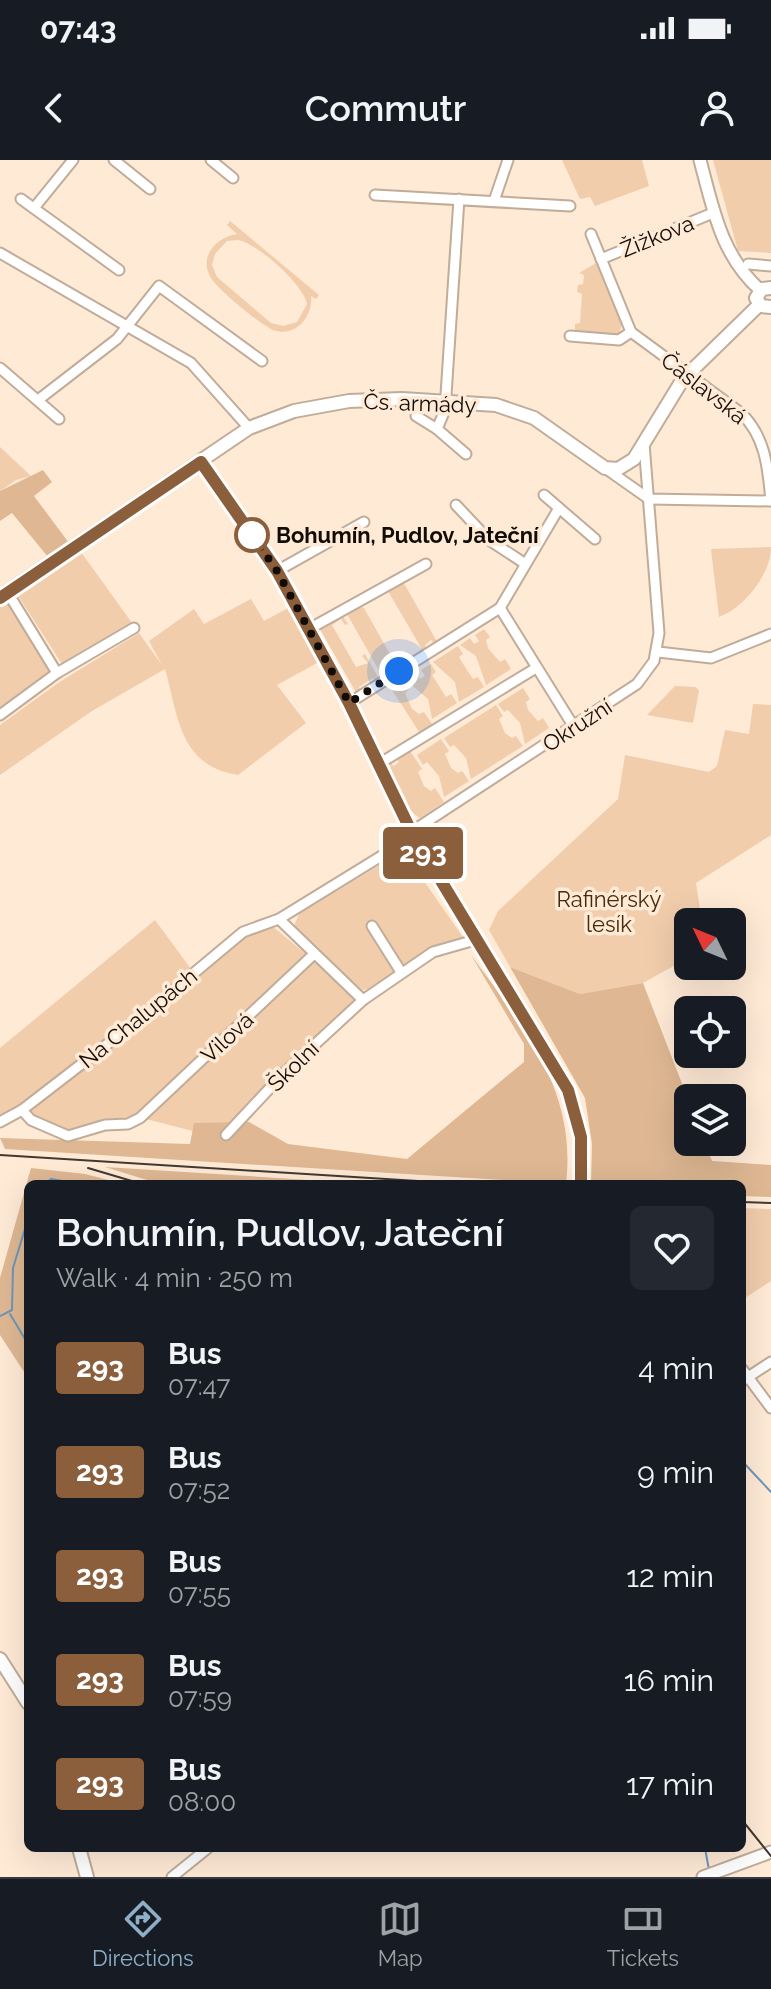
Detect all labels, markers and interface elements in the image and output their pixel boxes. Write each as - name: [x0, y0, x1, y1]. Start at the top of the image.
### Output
- text: 07:43: [40, 11, 117, 46]
- icon: back: [32, 86, 76, 130]
- icon: person: [695, 86, 739, 130]
- text: Commutr: [305, 87, 466, 129]
- street label: Žižkova: [617, 210, 697, 262]
- street label: Čáslavská: [656, 347, 752, 429]
- street label: Čs. armády: [363, 388, 477, 418]
- marker: Bohumín, Pudlov, Jateční: [235, 518, 269, 552]
- place label: Bohumín, Pudlov, Jateční: [276, 522, 539, 548]
- your location: [379, 651, 419, 691]
- street label: Okružní: [537, 693, 617, 757]
- line badge: 293: [377, 827, 469, 879]
- text: 293: [399, 836, 447, 869]
- park label: Rafinérský lesík: [557, 886, 662, 937]
- north arrow: [674, 908, 746, 980]
- map controls: [674, 908, 746, 1156]
- street label: Na Chalupách: [74, 963, 202, 1073]
- button: locate: [674, 996, 746, 1068]
- street label: Vilová: [196, 1006, 258, 1068]
- street label: Školní: [261, 1035, 324, 1097]
- button: layers: [674, 1084, 746, 1156]
- button: heart: [630, 1206, 714, 1290]
- text: Bohumín, Pudlov, Jateční: [56, 1210, 504, 1255]
- text: Walk · 4 min · 250 m: [56, 1263, 293, 1293]
- text: Bus: [168, 1336, 222, 1371]
- text: 293: [76, 1351, 124, 1384]
- text: 4 min: [638, 1351, 714, 1386]
- text: 07:47: [168, 1371, 231, 1401]
- text: Bus: [168, 1440, 222, 1475]
- text: 293: [76, 1455, 124, 1488]
- text: 9 min: [637, 1455, 714, 1490]
- text: 07:52: [168, 1475, 230, 1505]
- text: Bus: [168, 1544, 222, 1579]
- text: 293: [76, 1559, 124, 1592]
- text: 12 min: [626, 1559, 714, 1594]
- text: 07:55: [168, 1579, 231, 1609]
- text: Bus: [168, 1648, 222, 1683]
- text: 293: [76, 1663, 124, 1696]
- text: 16 min: [624, 1663, 714, 1698]
- text: 07:59: [168, 1683, 232, 1713]
- text: Bus: [168, 1752, 222, 1787]
- text: 293: [76, 1767, 124, 1800]
- text: 17 min: [626, 1767, 714, 1802]
- text: 08:00: [168, 1787, 236, 1817]
- tab: Directions: [92, 1897, 194, 1971]
- tab: Map: [378, 1897, 423, 1971]
- tab: Tickets: [607, 1897, 679, 1971]

